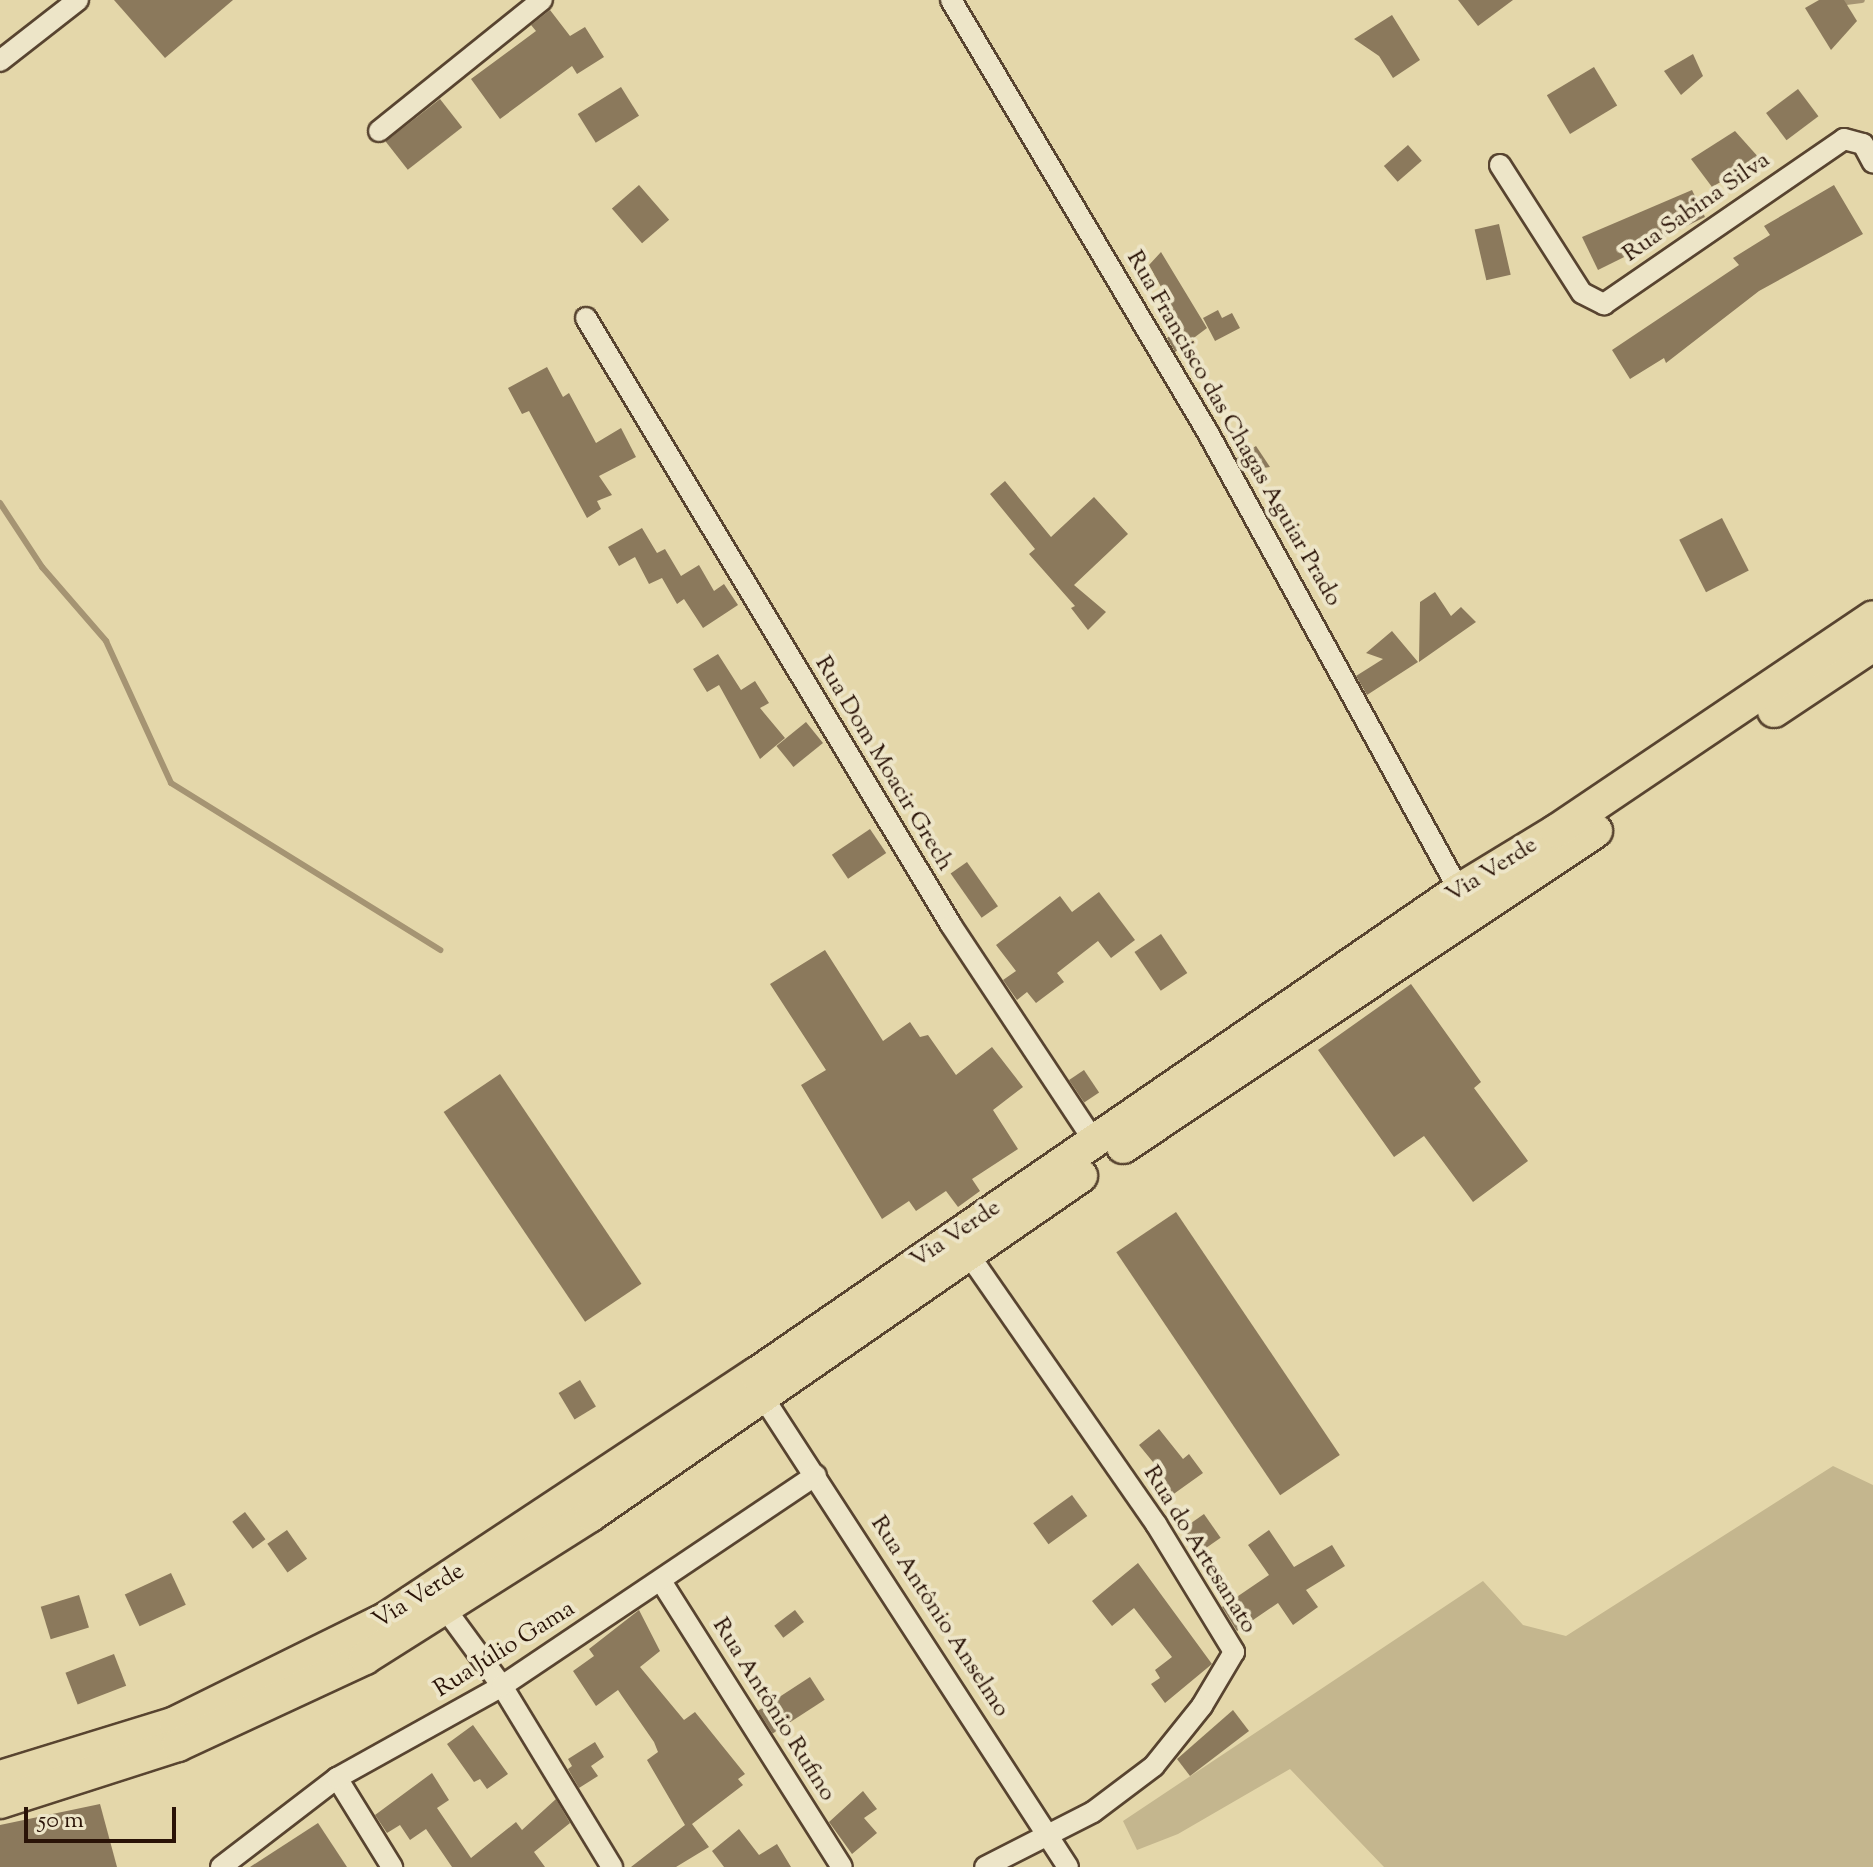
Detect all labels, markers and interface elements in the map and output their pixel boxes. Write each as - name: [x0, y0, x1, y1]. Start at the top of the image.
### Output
- street label: Rua Sabina Silva: [1618, 147, 1776, 269]
- street label: Rua Francisco das Chagas Aguiar Prado: [1119, 246, 1347, 612]
- street label: Rua Dom Moacir Grech: [807, 651, 959, 877]
- street label: Via Verde: [1441, 832, 1543, 910]
- street label: Via Verde: [905, 1194, 1007, 1276]
- street label: Rua do Artesanato: [1136, 1461, 1262, 1639]
- street label: Rua Antônio Anselmo: [863, 1511, 1015, 1723]
- street label: Via Verde: [368, 1558, 470, 1636]
- street label: Rua Júlio Gama: [429, 1595, 581, 1705]
- street label: Rua Antônio Rufino: [705, 1613, 841, 1807]
- scale bar: [28, 1791, 180, 1841]
- text: 50 m: [38, 1804, 84, 1838]

